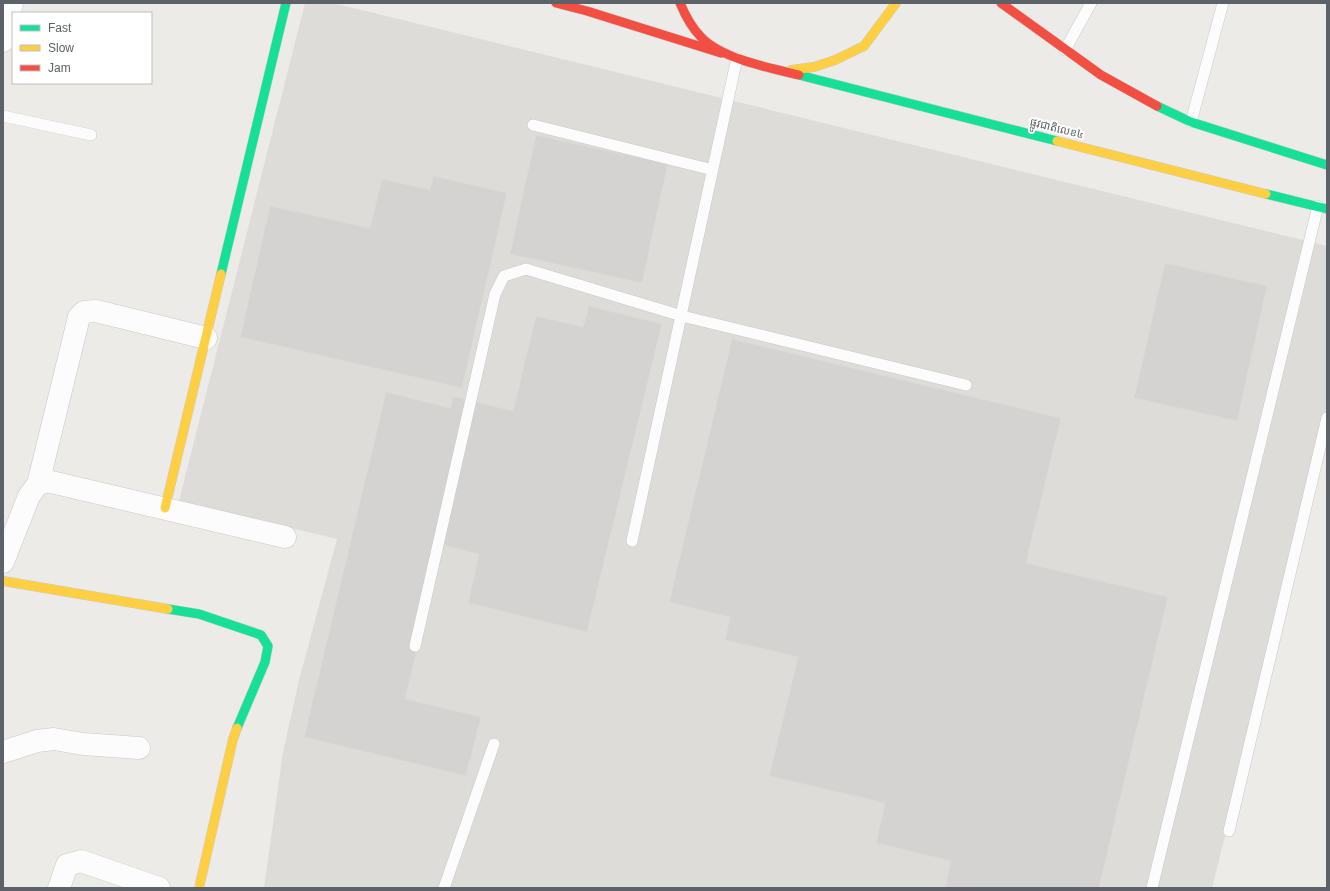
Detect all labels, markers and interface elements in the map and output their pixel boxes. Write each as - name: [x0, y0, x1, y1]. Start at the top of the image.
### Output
- legend: [12, 12, 152, 84]
- text: Fast: [48, 21, 72, 35]
- text: Slow: [48, 41, 74, 55]
- text: Jam: [48, 61, 71, 75]
- street label: ផ្លូវជាតិលេខ៤: [1028, 115, 1085, 145]

